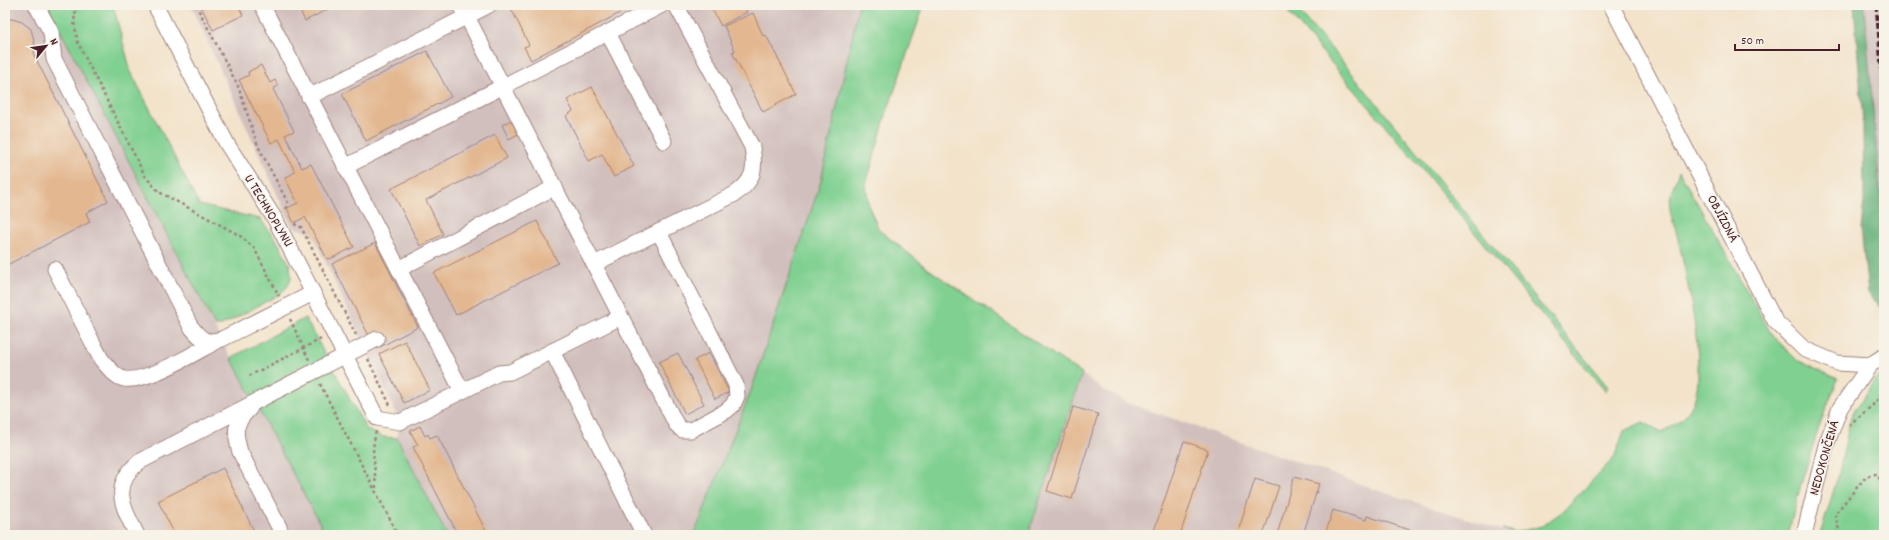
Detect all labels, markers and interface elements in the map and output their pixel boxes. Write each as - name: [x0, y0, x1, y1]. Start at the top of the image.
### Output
- north arrow: [26, 26, 66, 66]
- scale bar: [1735, 26, 1839, 52]
- text: 50 m: [1741, 33, 1764, 50]
- text: N: [45, 36, 62, 49]
- street label: U TECHNOPLYNU: [238, 171, 298, 251]
- street label: OBJÍZDNÁ: [1701, 192, 1743, 246]
- street label: NEDOKONČENÁ: [1805, 418, 1845, 498]

